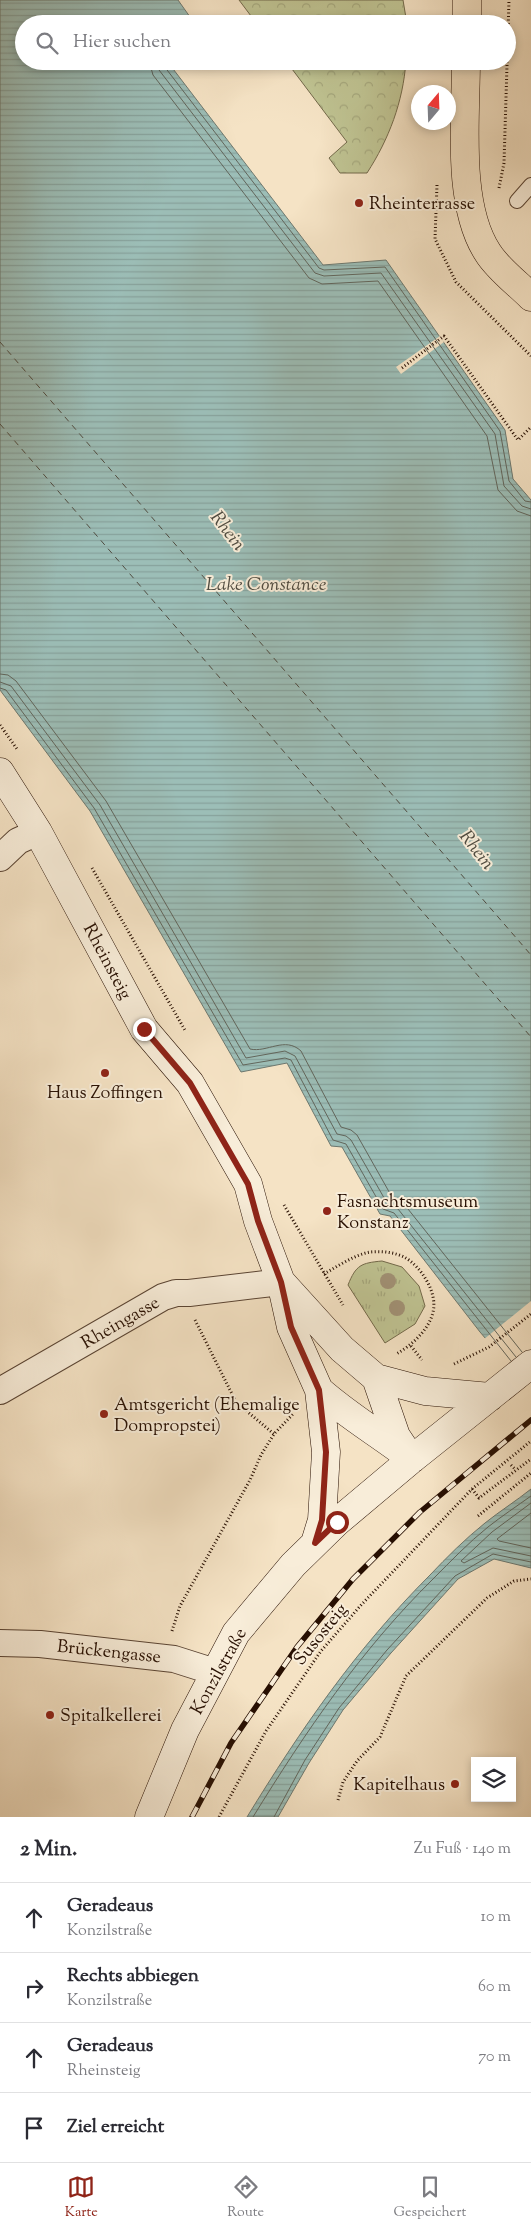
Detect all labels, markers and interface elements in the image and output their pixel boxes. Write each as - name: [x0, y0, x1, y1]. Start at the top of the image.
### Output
- search box: [15, 15, 516, 70]
- icon: search: [33, 29, 61, 57]
- text: Hier suchen: [73, 29, 171, 56]
- north arrow: [411, 85, 456, 130]
- place label: Rheinterrasse: [369, 192, 475, 218]
- marker: Rheinterrasse: [353, 197, 365, 209]
- water label: Rhein: [203, 506, 251, 557]
- water label: Lake Constance: [206, 572, 327, 599]
- water label: Rhein: [452, 825, 500, 876]
- street label: Rheinsteig: [75, 919, 137, 1005]
- route end: [133, 1018, 156, 1041]
- marker: Haus Zoffingen: [99, 1067, 111, 1079]
- place label: Haus Zoffingen: [47, 1081, 163, 1107]
- place label: Fasnachtsmuseum Konstanz: [337, 1190, 478, 1237]
- marker: Fasnachtsmuseum Konstanz: [321, 1205, 333, 1217]
- street label: Rheingasse: [77, 1291, 165, 1357]
- place label: Amtsgericht (Ehemalige Dompropstei): [114, 1393, 300, 1440]
- marker: Amtsgericht (Ehemalige Dompropstei): [98, 1408, 110, 1420]
- route start: [326, 1511, 349, 1534]
- street label: Susosteig: [288, 1598, 355, 1672]
- street label: Konzilstraße: [185, 1624, 254, 1720]
- street label: Brückengasse: [55, 1635, 162, 1671]
- place label: Spitalkellerei: [60, 1704, 162, 1730]
- marker: Spitalkellerei: [44, 1709, 56, 1721]
- map controls: [471, 1757, 516, 1802]
- button: layers: [471, 1757, 516, 1802]
- place label: Kapitelhaus: [353, 1773, 445, 1799]
- marker: Kapitelhaus: [449, 1778, 461, 1790]
- text: 2 Min.: [20, 1835, 77, 1865]
- text: Zu Fuß · 140 m: [414, 1838, 511, 1861]
- text: Geradeaus: [67, 1893, 153, 1920]
- icon: ahead: [20, 1904, 48, 1932]
- text: 10 m: [481, 1906, 511, 1929]
- text: Konzilstraße: [67, 1920, 152, 1943]
- text: Rechts abbiegen: [67, 1963, 199, 1990]
- icon: right: [20, 1974, 48, 2002]
- text: 60 m: [478, 1976, 511, 1999]
- text: Konzilstraße: [67, 1990, 152, 2013]
- text: Geradeaus: [67, 2033, 153, 2060]
- icon: ahead: [20, 2044, 48, 2072]
- text: 70 m: [478, 2046, 511, 2069]
- text: Rheinsteig: [67, 2060, 141, 2083]
- icon: arrive: [20, 2114, 48, 2142]
- text: Ziel erreicht: [67, 2114, 164, 2141]
- tab: Karte: [65, 2173, 98, 2223]
- tab: Route: [227, 2173, 264, 2223]
- tab: Gespeichert: [394, 2173, 466, 2223]

